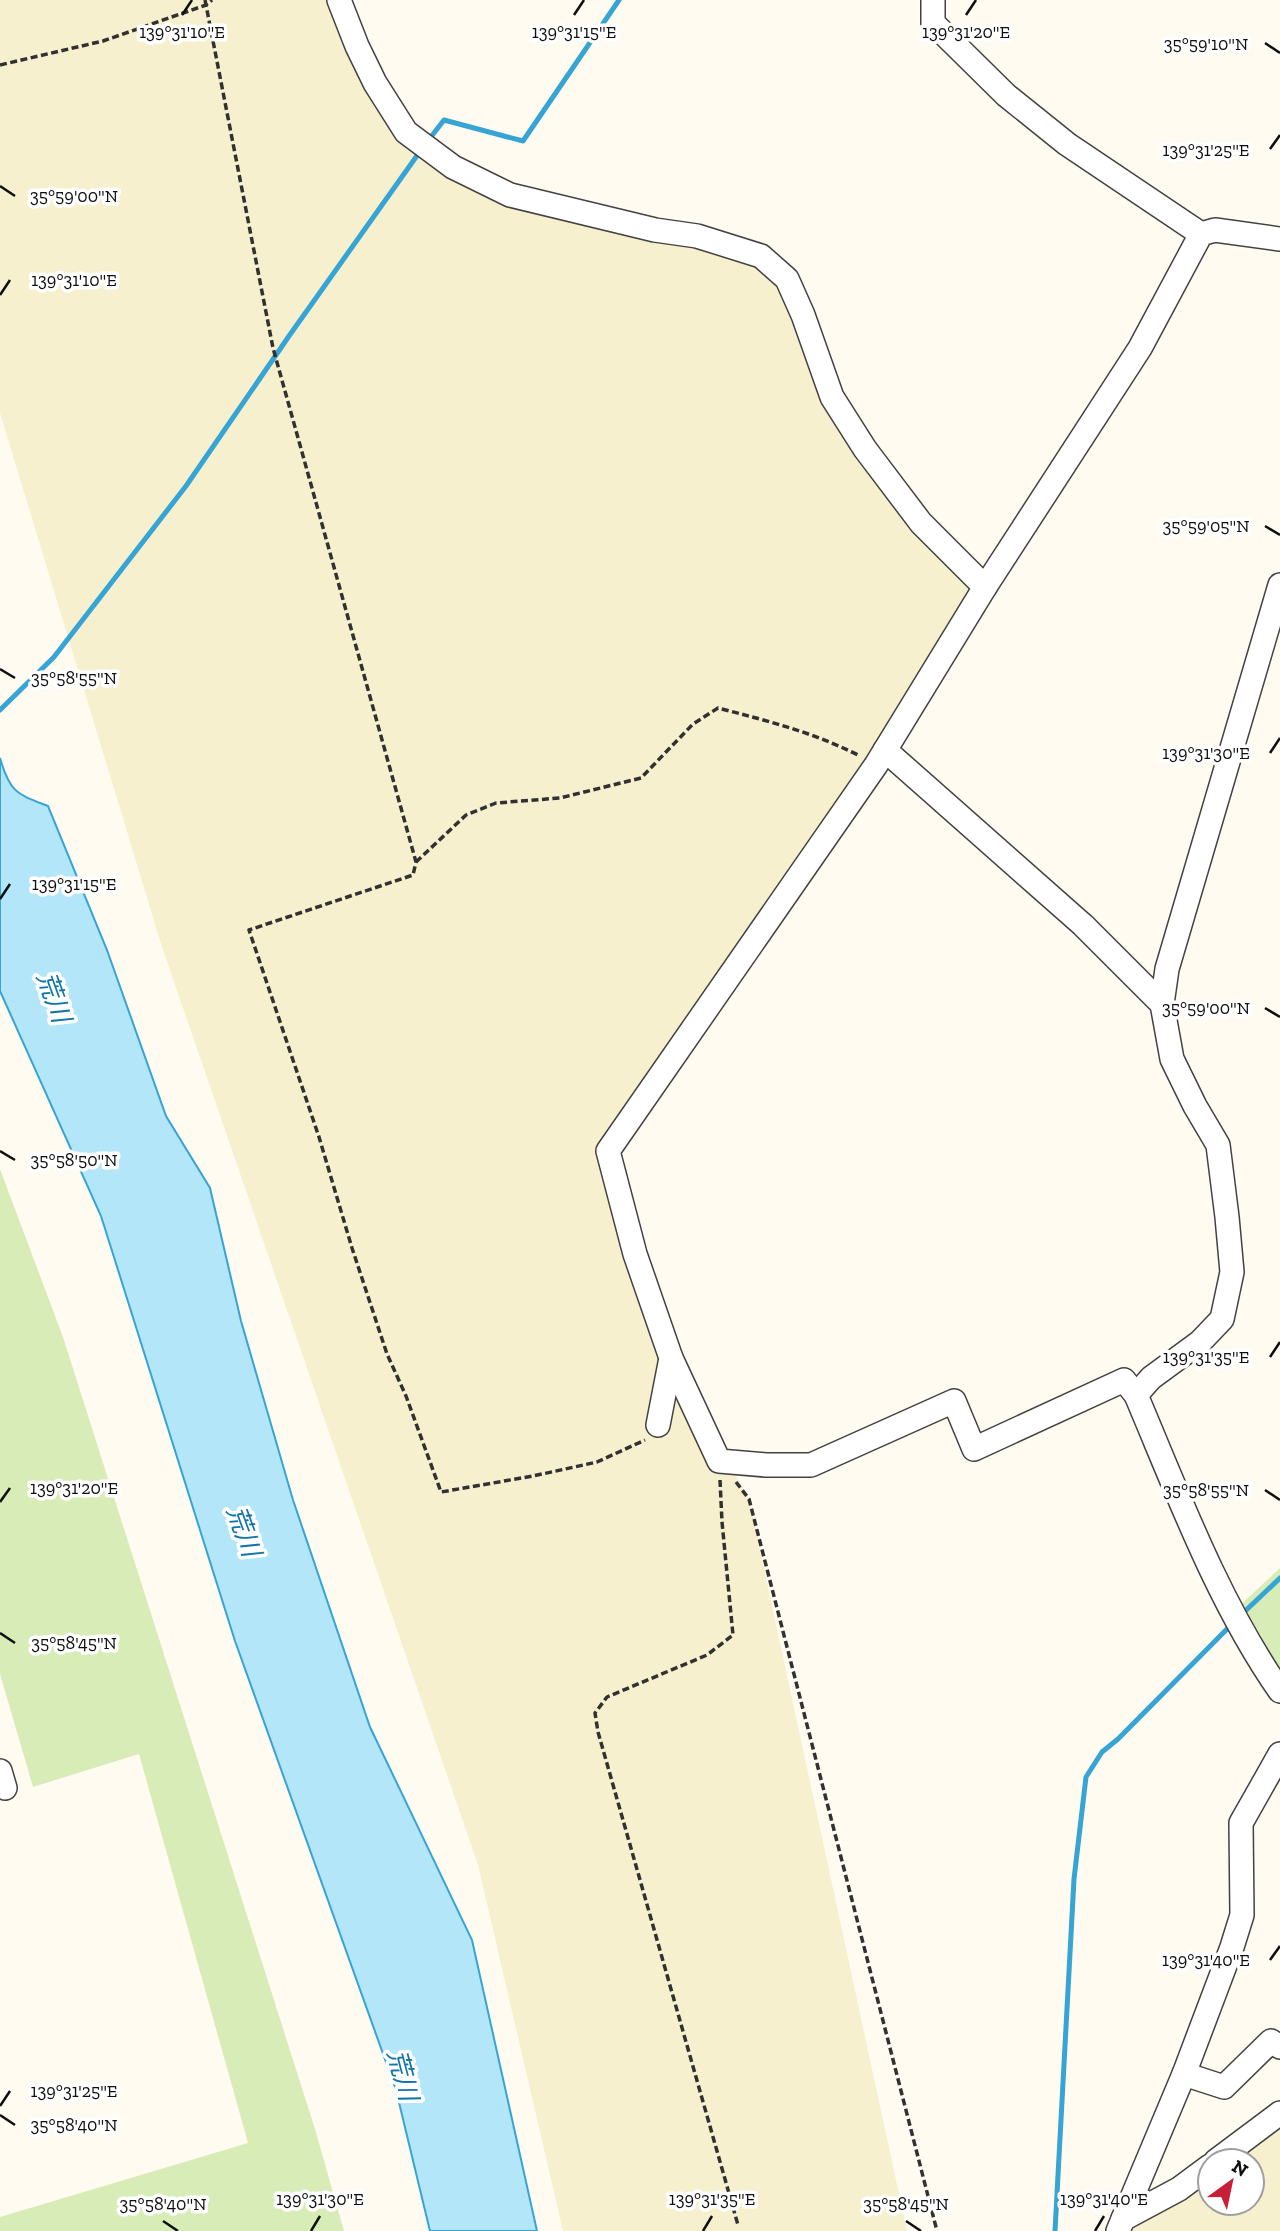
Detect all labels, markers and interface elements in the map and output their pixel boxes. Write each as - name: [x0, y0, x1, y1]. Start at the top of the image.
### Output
- text: 139°31'10"E: [139, 21, 225, 43]
- text: 139°31'15"E: [532, 21, 616, 43]
- text: 139°31'20"E: [922, 21, 1010, 43]
- text: 35°59'10"N: [1164, 33, 1248, 55]
- text: 139°31'25"E: [1163, 139, 1249, 161]
- text: 35°59'00"N: [30, 185, 118, 207]
- text: 139°31'10"E: [31, 269, 117, 291]
- text: 35°59'05"N: [1163, 515, 1249, 537]
- text: 35°58'55"N: [31, 667, 117, 689]
- text: 139°31'30"E: [1162, 742, 1250, 764]
- text: 139°31'15"E: [32, 873, 116, 895]
- water label: 荒川: [30, 967, 79, 1030]
- text: 35°59'00"N: [1162, 997, 1250, 1019]
- text: 35°58'50"N: [30, 1149, 118, 1171]
- text: 139°31'35"E: [1163, 1346, 1249, 1368]
- text: 139°31'20"E: [30, 1477, 118, 1499]
- text: 35°58'55"N: [1163, 1479, 1249, 1501]
- water label: 荒川: [220, 1501, 269, 1564]
- text: 35°58'45"N: [31, 1632, 117, 1654]
- text: 139°31'40"E: [1162, 1949, 1250, 1971]
- water label: 荒川: [381, 2046, 426, 2107]
- text: 139°31'25"E: [31, 2080, 117, 2102]
- text: 35°58'40"N: [31, 2114, 117, 2136]
- north arrow: [1196, 2147, 1266, 2217]
- text: N: [1228, 2155, 1252, 2182]
- text: 139°31'30"E: [276, 2188, 364, 2210]
- text: 139°31'35"E: [669, 2188, 755, 2210]
- text: 139°31'40"E: [1060, 2188, 1148, 2210]
- text: 35°58'40"N: [120, 2193, 206, 2215]
- text: 35°58'45"N: [863, 2193, 949, 2215]

